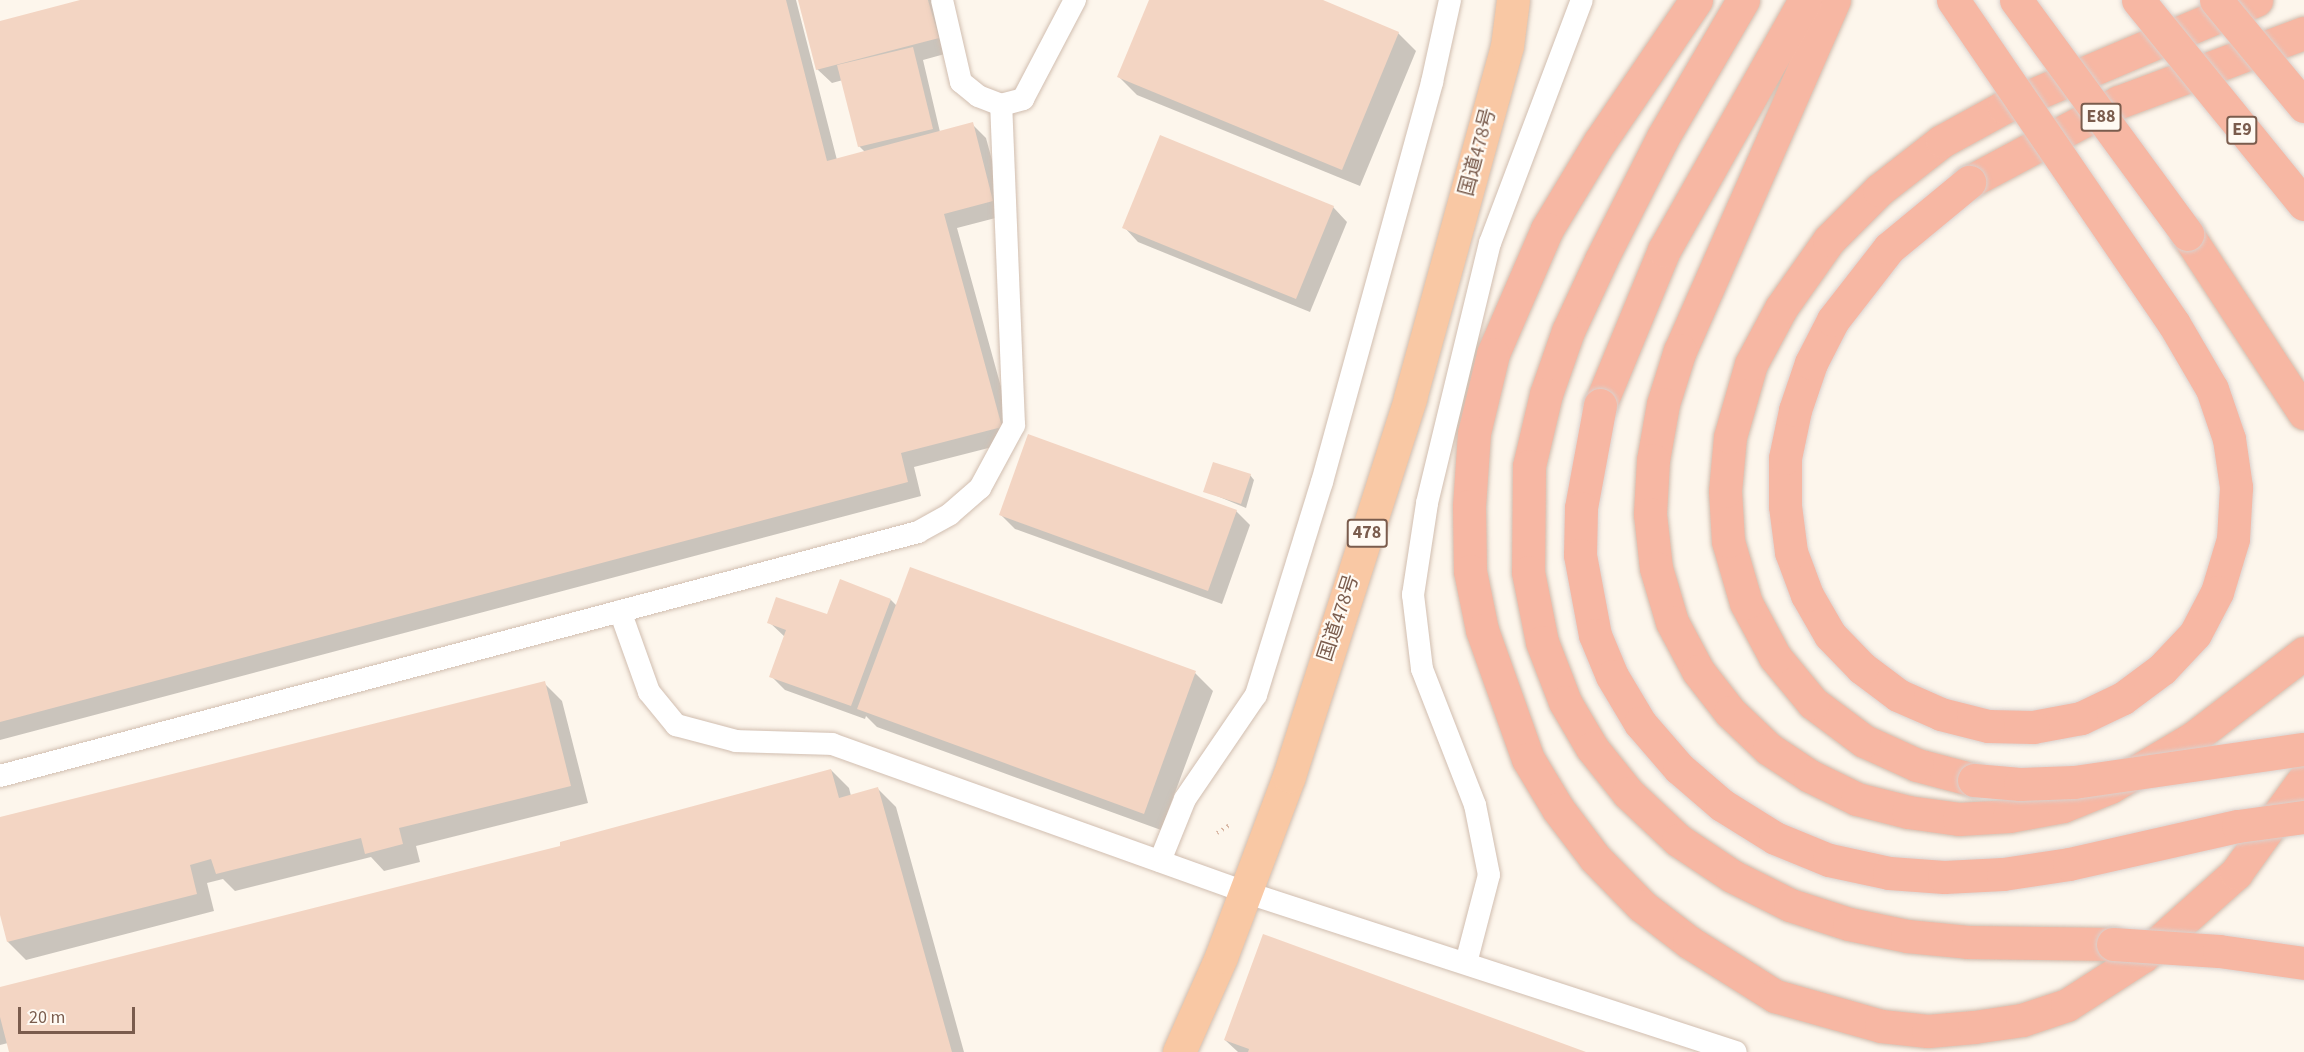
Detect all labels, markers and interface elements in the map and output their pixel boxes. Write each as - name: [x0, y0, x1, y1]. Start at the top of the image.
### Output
- road number: E88: [2080, 102, 2122, 132]
- street label: 国道478号: [1455, 106, 1501, 198]
- road number: E9: [2226, 115, 2258, 145]
- road number: 478: [1346, 518, 1388, 548]
- street label: 国道478号: [1314, 572, 1364, 664]
- scale bar: [21, 995, 138, 1033]
- text: 20 m: [29, 1005, 65, 1030]

